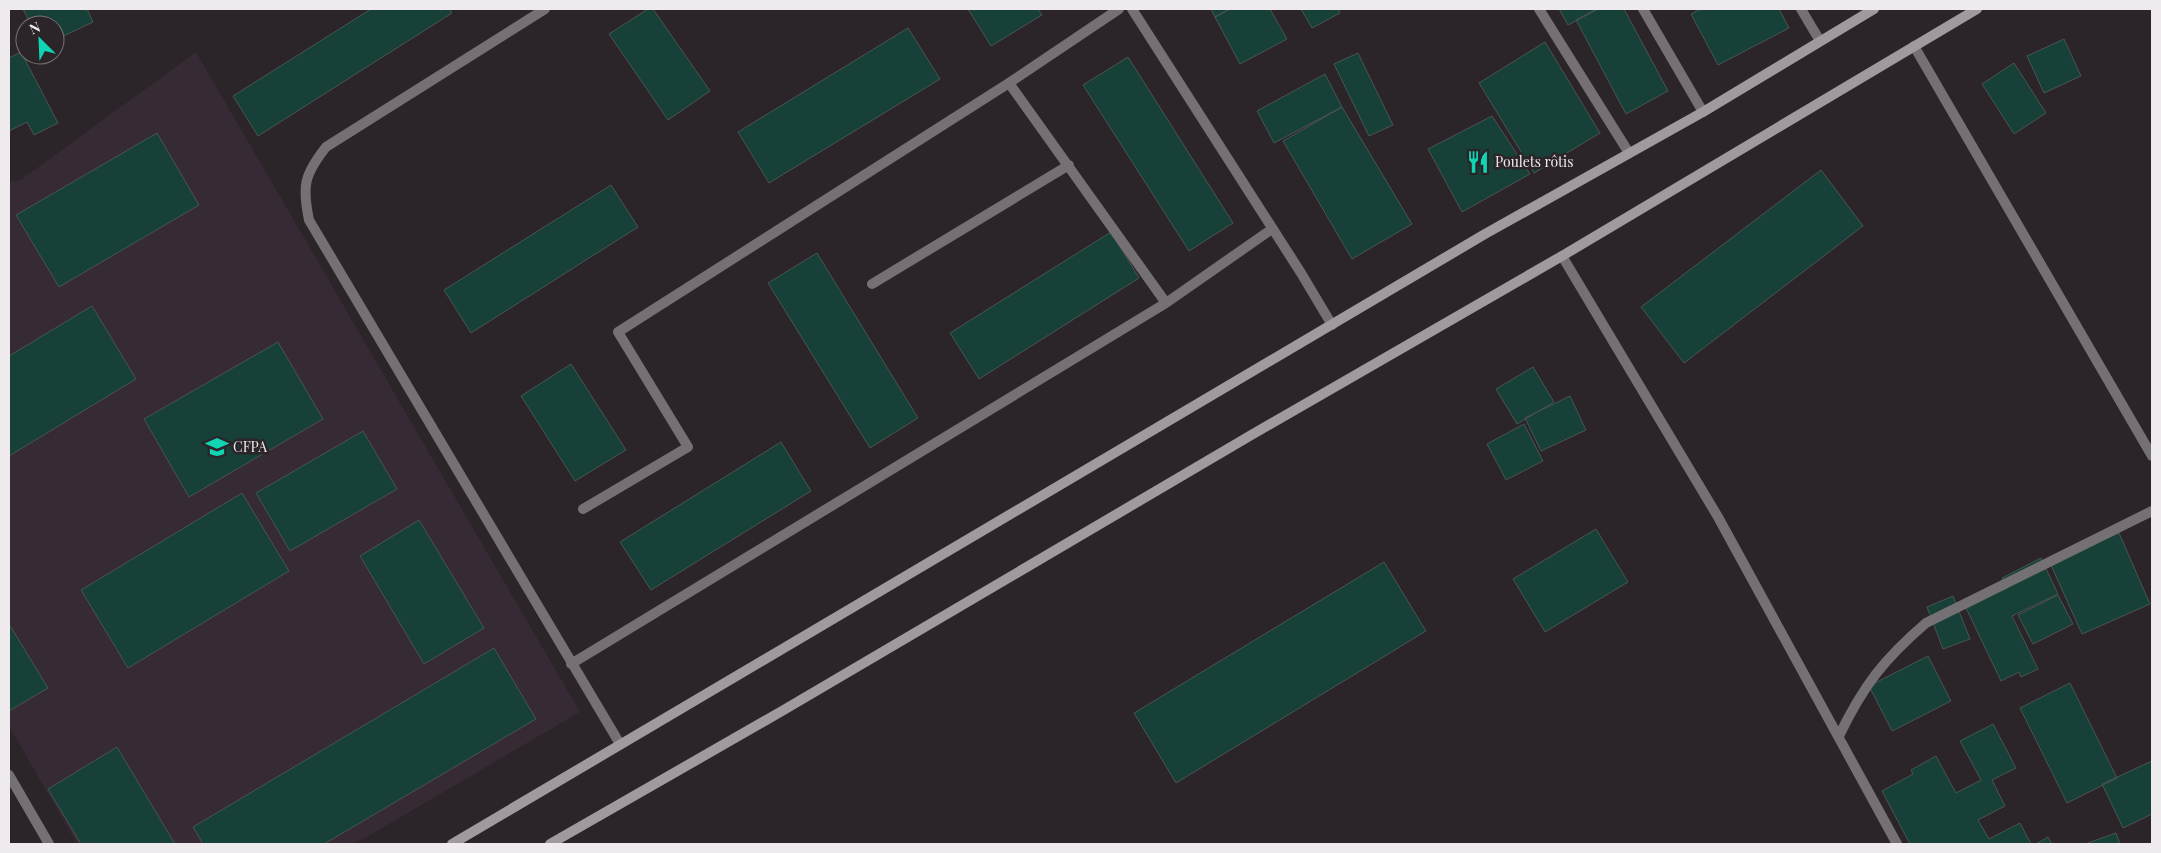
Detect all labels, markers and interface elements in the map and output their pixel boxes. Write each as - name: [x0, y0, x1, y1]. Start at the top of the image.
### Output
- north arrow: [15, 15, 65, 65]
- text: N: [26, 17, 43, 38]
- restaurant icon: Poulets rôtis: [1465, 149, 1491, 175]
- place label: Poulets rôtis: [1495, 152, 1573, 171]
- school or university icon: CFPA: [204, 434, 230, 460]
- place label: CFPA: [233, 437, 267, 456]

